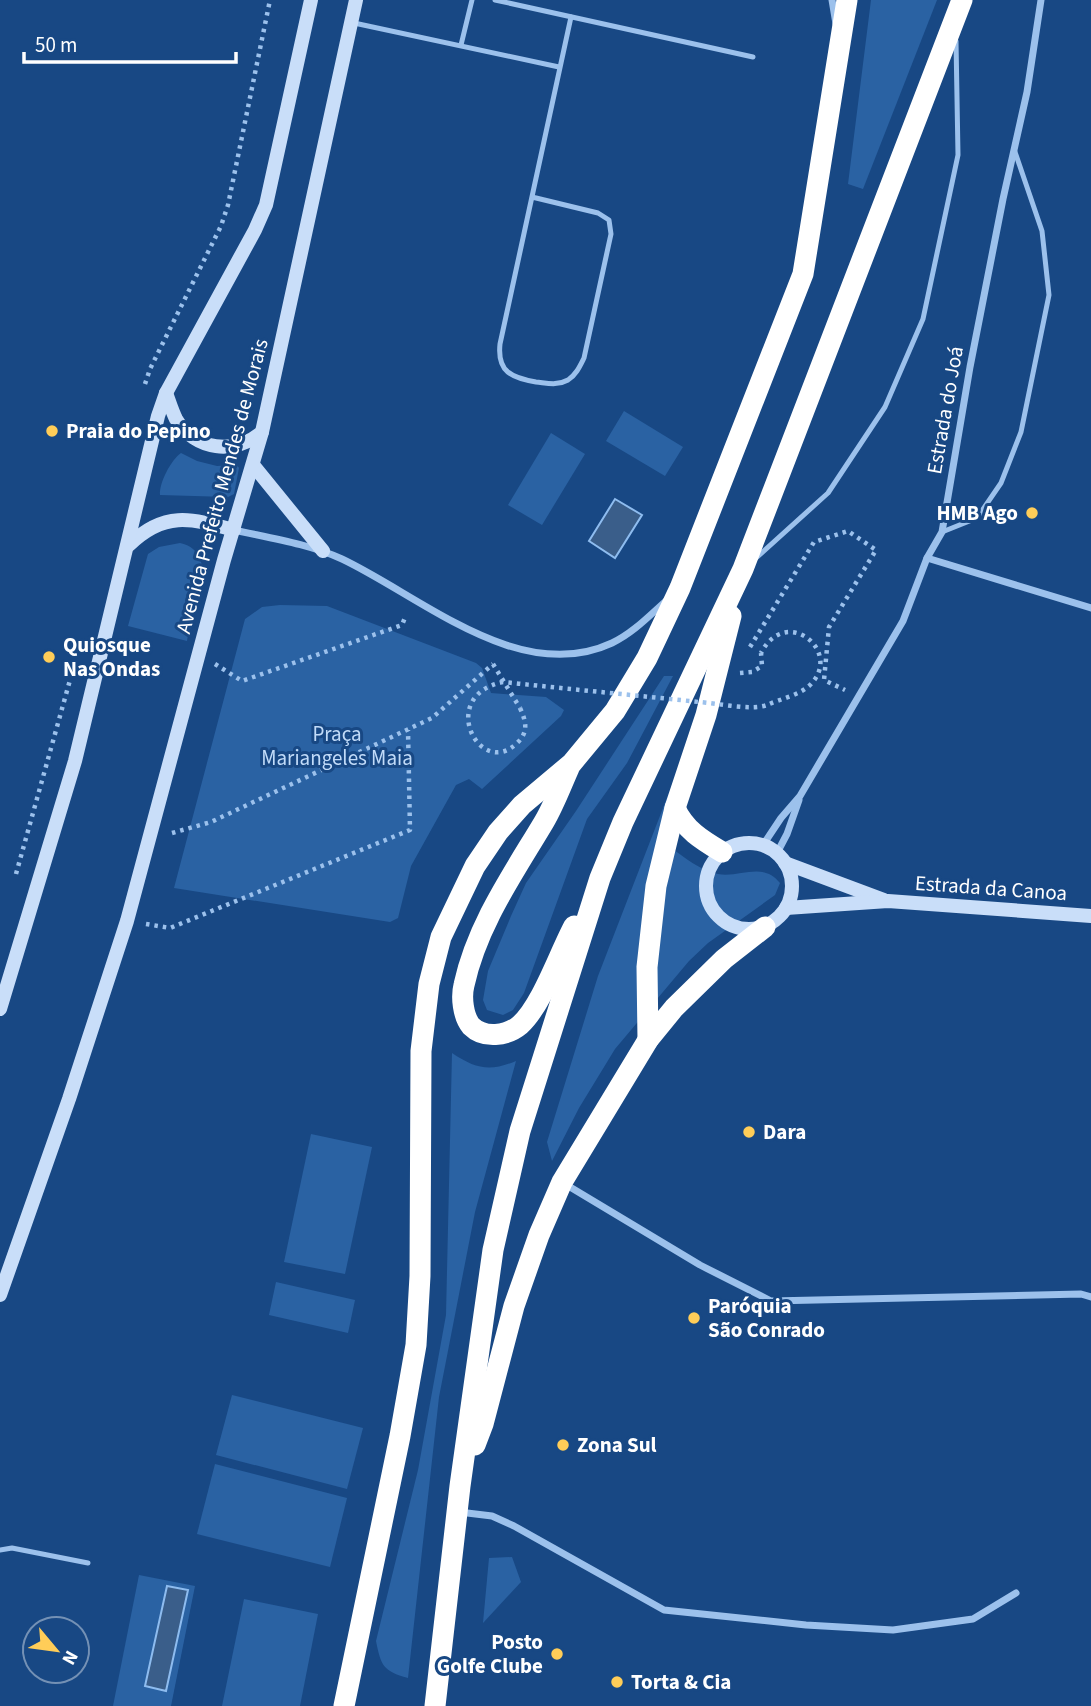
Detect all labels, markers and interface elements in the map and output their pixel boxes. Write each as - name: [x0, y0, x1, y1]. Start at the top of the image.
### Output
- scale bar: [24, 21, 236, 65]
- text: 50 m: [35, 30, 77, 60]
- street label: Avenida Prefeito Mendes de Morais: [168, 335, 276, 637]
- street label: Estrada do Joá: [919, 344, 971, 476]
- place label: Praia do Pepino: [66, 416, 211, 446]
- marker: Praia do Pepino: [44, 423, 60, 439]
- place label: HMB Ago: [936, 498, 1018, 528]
- marker: HMB Ago: [1024, 505, 1040, 521]
- place label: Quiosque Nas Ondas: [63, 630, 160, 684]
- marker: Quiosque Nas Ondas: [41, 649, 57, 665]
- park label: Praça Mariangeles Maia: [261, 719, 413, 773]
- street label: Estrada da Canoa: [914, 868, 1068, 908]
- place label: Dara: [763, 1117, 806, 1147]
- marker: Dara: [741, 1124, 757, 1140]
- place label: Paróquia São Conrado: [708, 1291, 825, 1345]
- marker: Paróquia São Conrado: [686, 1310, 702, 1326]
- place label: Zona Sul: [577, 1430, 657, 1460]
- marker: Zona Sul: [555, 1437, 571, 1453]
- north arrow: [21, 1615, 91, 1685]
- place label: Posto Golfe Clube: [437, 1627, 543, 1681]
- text: N: [55, 1645, 84, 1670]
- marker: Posto Golfe Clube: [549, 1646, 565, 1662]
- place label: Torta & Cia: [631, 1667, 731, 1697]
- marker: Torta & Cia: [609, 1674, 625, 1690]

